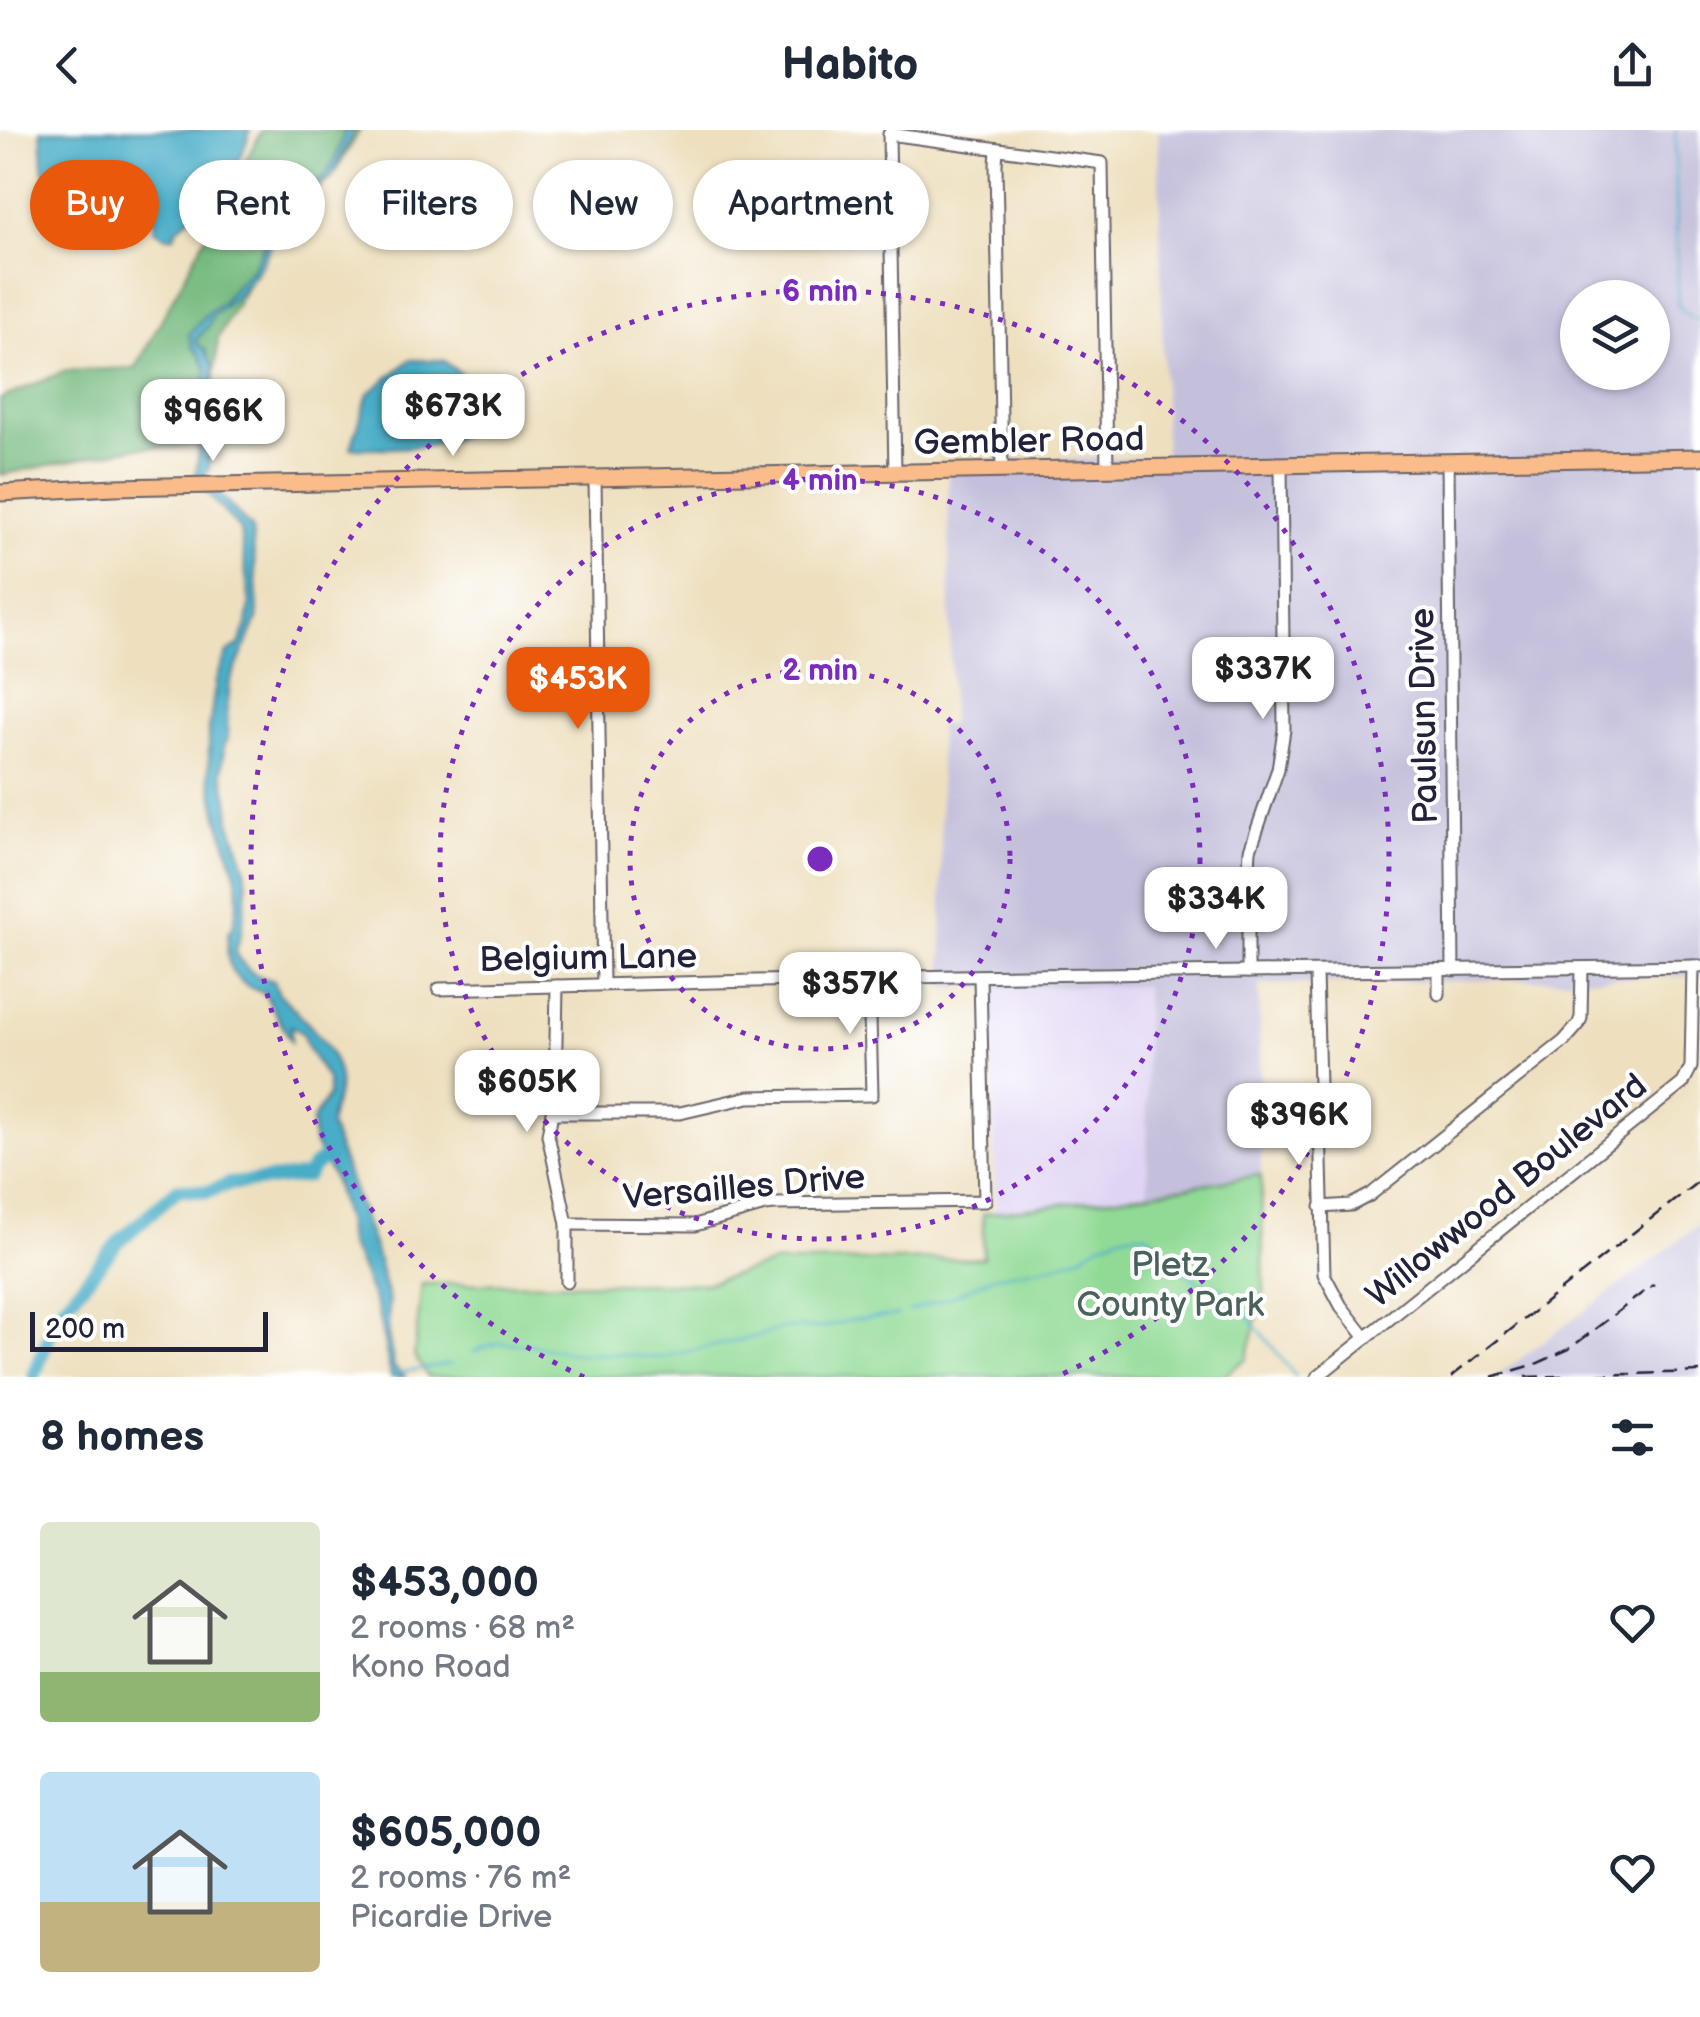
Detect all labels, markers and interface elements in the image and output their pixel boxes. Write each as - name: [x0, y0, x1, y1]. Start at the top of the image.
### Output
- icon: back: [40, 38, 95, 93]
- text: Habito: [782, 38, 918, 93]
- icon: share: [1605, 38, 1660, 93]
- chip: Buy: [30, 160, 159, 250]
- chip: Rent: [179, 160, 325, 250]
- chip: Filters: [345, 160, 513, 250]
- chip: New: [533, 160, 673, 250]
- chip: Apartment: [693, 160, 929, 250]
- text: 6 min: [782, 274, 858, 310]
- map controls: [1560, 280, 1670, 390]
- button: layers: [1560, 280, 1670, 390]
- pin: $673K: [383, 374, 523, 459]
- pin: $966K: [143, 379, 283, 464]
- text: $673K: [404, 387, 502, 426]
- text: $966K: [163, 392, 263, 431]
- street label: Gembler Road: [913, 418, 1145, 465]
- text: 4 min: [782, 463, 858, 499]
- street label: Paulsun Drive: [1401, 608, 1448, 824]
- pin: $337K: [1193, 637, 1333, 722]
- pin: $453K: [508, 647, 648, 732]
- text: $337K: [1214, 650, 1312, 689]
- text: 2 min: [782, 653, 858, 689]
- text: $453K: [529, 660, 627, 699]
- centre of rings: [802, 841, 838, 877]
- pin: $334K: [1146, 867, 1286, 952]
- text: $334K: [1166, 880, 1266, 919]
- street label: Belgium Lane: [479, 935, 697, 982]
- pin: $357K: [780, 952, 920, 1037]
- text: $357K: [801, 965, 899, 1004]
- pin: $605K: [457, 1050, 597, 1135]
- text: $605K: [477, 1063, 577, 1102]
- street label: Willowwood Boulevard: [1358, 1065, 1656, 1318]
- pin: $396K: [1229, 1083, 1369, 1168]
- text: $396K: [1249, 1096, 1349, 1135]
- street label: Versailles Drive: [621, 1155, 867, 1219]
- park label: Pletz County Park: [1076, 1244, 1265, 1327]
- scale bar: [30, 1307, 268, 1352]
- text: 200 m: [45, 1313, 125, 1346]
- icon: filters: [1605, 1410, 1660, 1465]
- text: 8 homes: [40, 1412, 204, 1463]
- text: $453,000: [350, 1558, 539, 1609]
- icon: home: [120, 1562, 240, 1682]
- icon: heart: [1605, 1595, 1660, 1650]
- text: 2 rooms · 68 m²: [350, 1609, 575, 1648]
- text: Kono Road: [350, 1648, 511, 1687]
- text: $605,000: [350, 1808, 541, 1859]
- icon: home: [120, 1812, 240, 1932]
- icon: heart: [1605, 1845, 1660, 1900]
- text: 2 rooms · 76 m²: [350, 1859, 571, 1898]
- text: Picardie Drive: [350, 1898, 552, 1937]

